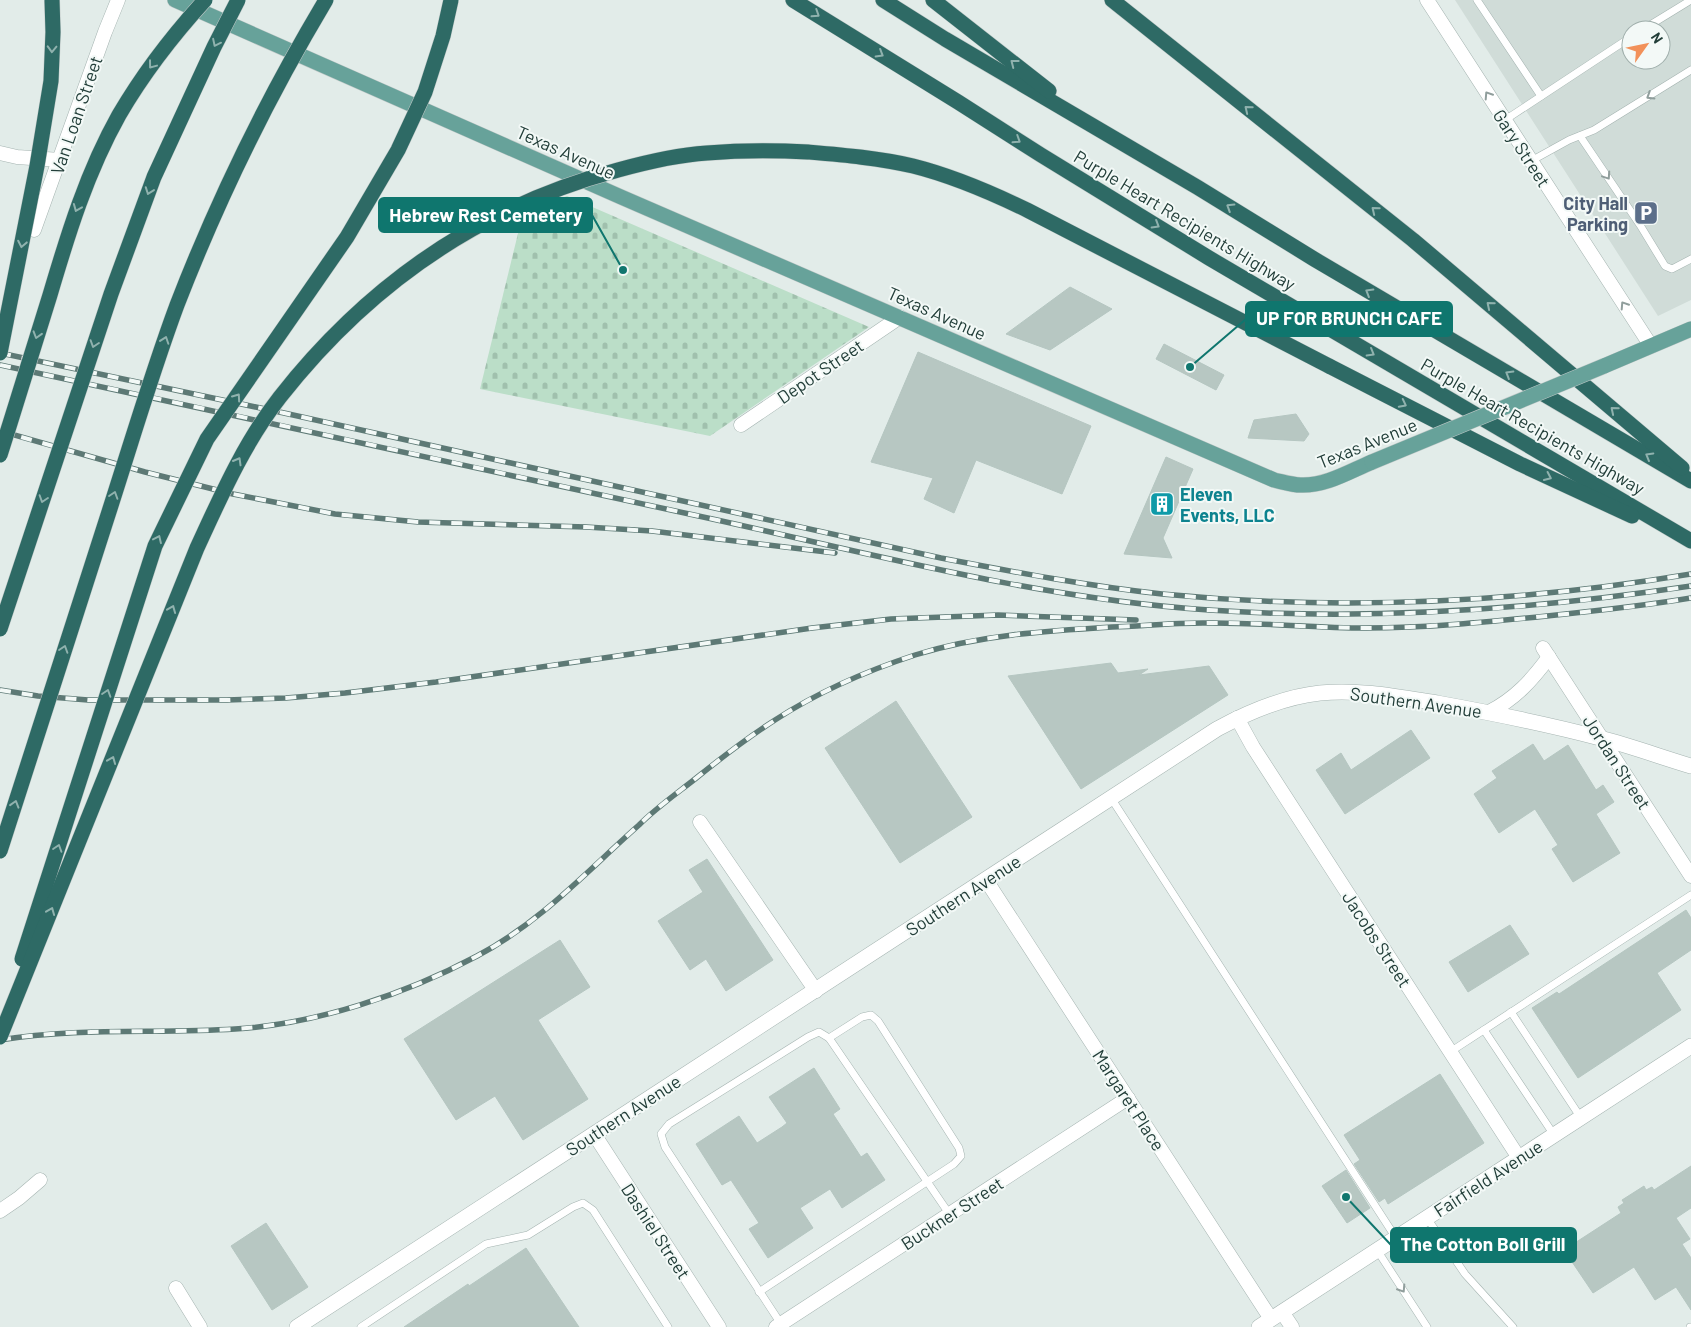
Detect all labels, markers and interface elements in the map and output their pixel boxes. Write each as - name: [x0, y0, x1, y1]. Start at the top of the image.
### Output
- one-way arrow: [810, 8, 819, 18]
- north arrow: [1621, 20, 1671, 70]
- text: N: [1648, 29, 1667, 46]
- one-way arrow: [212, 38, 222, 47]
- one-way arrow: [47, 45, 58, 53]
- one-way arrow: [874, 48, 883, 57]
- street label: Van Loan Street: [45, 53, 107, 177]
- one-way arrow: [150, 59, 158, 68]
- one-way arrow: [1010, 60, 1020, 69]
- one-way arrow: [1646, 89, 1655, 99]
- one-way arrow: [1485, 92, 1495, 101]
- street label: Gary Street: [1489, 105, 1555, 191]
- one-way arrow: [1245, 106, 1254, 114]
- street label: Texas Avenue: [513, 120, 619, 184]
- one-way arrow: [1012, 134, 1021, 143]
- street label: Purple Heart Recipients Highway: [1070, 145, 1300, 295]
- one-way arrow: [1601, 171, 1610, 180]
- one-way arrow: [145, 187, 155, 195]
- place label: City Hall Parking: [1563, 192, 1628, 235]
- callout: Hebrew Rest Cemetery: [379, 198, 592, 232]
- parking icon: City Hall Parking: [1633, 200, 1659, 226]
- one-way arrow: [73, 203, 83, 212]
- text: Hebrew Rest Cemetery: [389, 203, 583, 226]
- one-way arrow: [1226, 204, 1235, 213]
- one-way arrow: [1372, 207, 1381, 215]
- one-way arrow: [1150, 219, 1159, 229]
- one-way arrow: [17, 239, 27, 248]
- street label: Texas Avenue: [884, 281, 990, 345]
- one-way arrow: [1365, 288, 1374, 298]
- one-way arrow: [1486, 301, 1495, 310]
- one-way arrow: [1621, 301, 1631, 310]
- callout: UP FOR BRUNCH CAFE: [1246, 302, 1452, 336]
- text: UP FOR BRUNCH CAFE: [1256, 306, 1442, 329]
- one-way arrow: [33, 331, 43, 339]
- street label: Depot Street: [773, 334, 867, 408]
- one-way arrow: [159, 337, 169, 345]
- one-way arrow: [90, 340, 100, 348]
- one-way arrow: [1365, 347, 1374, 357]
- street label: Purple Heart Recipients Highway: [1417, 353, 1649, 499]
- one-way arrow: [1505, 370, 1514, 380]
- one-way arrow: [231, 393, 240, 402]
- one-way arrow: [1398, 398, 1407, 408]
- one-way arrow: [1610, 406, 1619, 415]
- street label: Texas Avenue: [1314, 413, 1420, 473]
- one-way arrow: [1645, 453, 1654, 463]
- one-way arrow: [232, 458, 242, 467]
- one-way arrow: [1543, 471, 1552, 482]
- place label: Eleven Events, LLC: [1180, 483, 1275, 526]
- one-way arrow: [109, 491, 119, 500]
- building icon: Eleven Events, LLC: [1149, 491, 1175, 517]
- one-way arrow: [39, 494, 49, 502]
- one-way arrow: [152, 535, 162, 544]
- one-way arrow: [166, 606, 176, 614]
- one-way arrow: [58, 646, 68, 654]
- street label: Southern Avenue: [1349, 682, 1483, 722]
- one-way arrow: [102, 689, 112, 698]
- street label: Jordan Street: [1578, 711, 1656, 813]
- one-way arrow: [106, 756, 116, 765]
- one-way arrow: [9, 801, 19, 809]
- one-way arrow: [52, 844, 62, 852]
- street label: Southern Avenue: [901, 850, 1025, 940]
- street label: Jacobs Street: [1338, 887, 1416, 991]
- one-way arrow: [45, 907, 55, 916]
- street label: Margaret Place: [1088, 1045, 1170, 1155]
- street label: Southern Avenue: [561, 1070, 685, 1160]
- street label: Fairfield Avenue: [1429, 1135, 1547, 1221]
- street label: Buckner Street: [897, 1172, 1007, 1254]
- street label: Dashiel Street: [617, 1179, 695, 1283]
- callout: The Cotton Boll Grill: [1391, 1228, 1576, 1262]
- text: The Cotton Boll Grill: [1400, 1232, 1566, 1255]
- one-way arrow: [1396, 1283, 1406, 1292]

